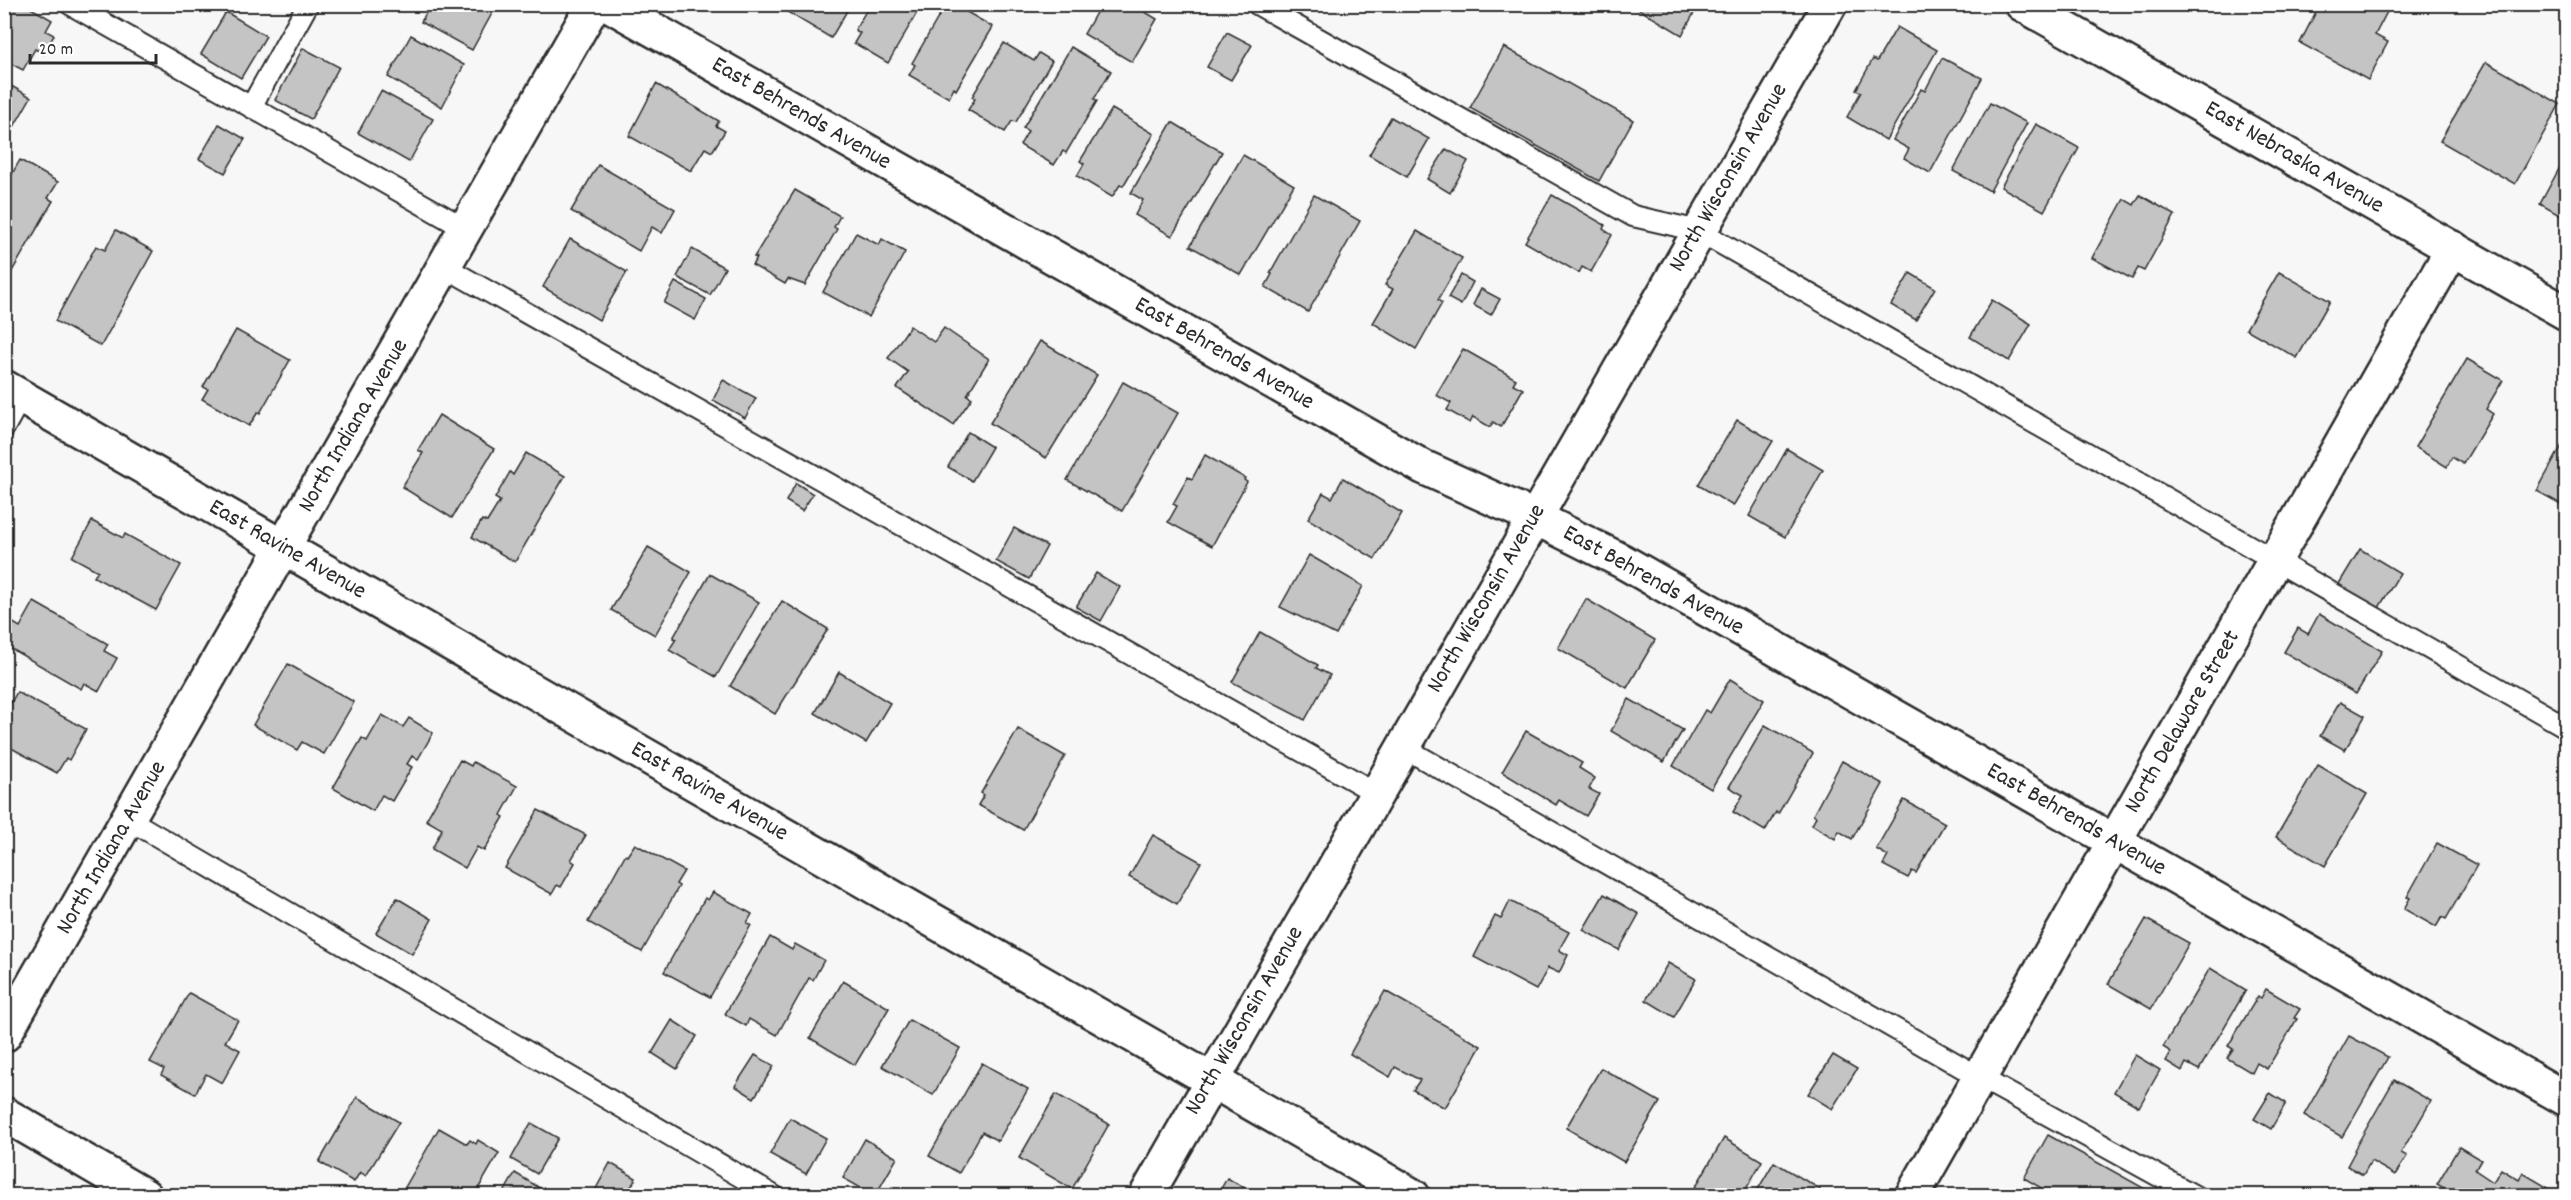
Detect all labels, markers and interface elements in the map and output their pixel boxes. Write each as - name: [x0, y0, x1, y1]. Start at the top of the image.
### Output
- scale bar: [30, 27, 156, 65]
- text: 20 m: [39, 38, 73, 63]
- street label: East Behrends Avenue: [705, 49, 897, 179]
- street label: North Wisconsin Avenue: [1661, 77, 1797, 279]
- street label: East Nebraska Avenue: [2198, 93, 2390, 223]
- street label: East Behrends Avenue: [1128, 289, 1320, 419]
- street label: North Indiana Avenue: [290, 333, 418, 519]
- street label: East Ravine Avenue: [202, 491, 372, 609]
- street label: North Wisconsin Avenue: [1419, 498, 1555, 700]
- street label: East Behrends Avenue: [1556, 517, 1750, 645]
- street label: North Delaware Street: [2117, 624, 2249, 820]
- street label: East Ravine Avenue: [624, 733, 794, 851]
- street label: North Indiana Avenue: [48, 755, 176, 941]
- street label: East Behrends Avenue: [1980, 755, 2172, 885]
- street label: North Wisconsin Avenue: [1177, 920, 1313, 1122]

